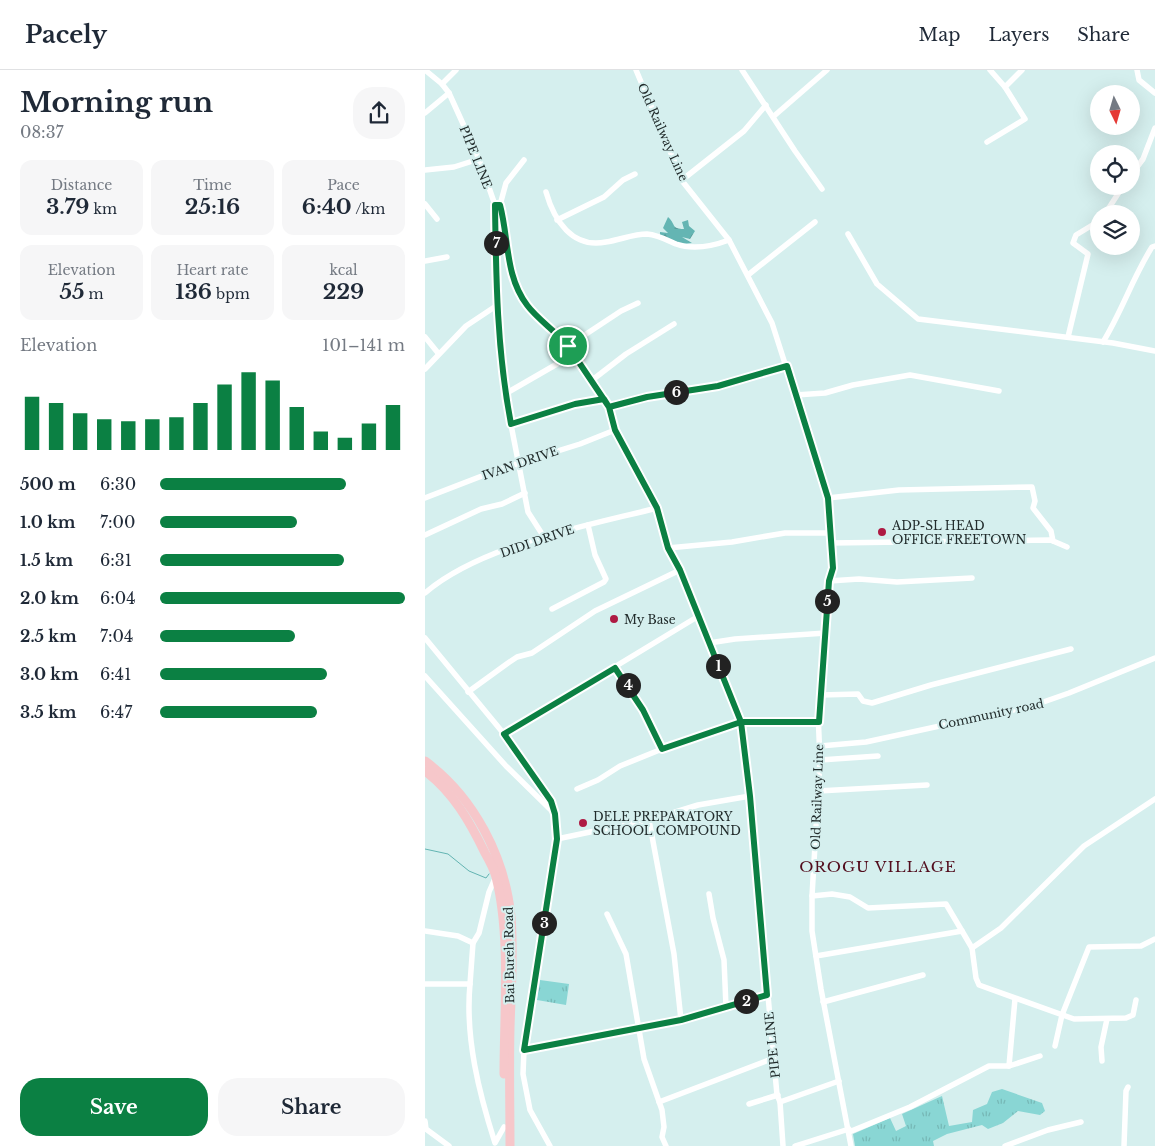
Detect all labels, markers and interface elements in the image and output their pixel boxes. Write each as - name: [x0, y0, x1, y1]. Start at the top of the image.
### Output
- text: Pacely: [25, 20, 107, 49]
- text: Map: [919, 24, 960, 46]
- text: Layers: [988, 24, 1049, 46]
- text: Share: [1077, 24, 1130, 46]
- street label: Old Railway Line: [635, 81, 691, 184]
- text: Morning run: [20, 85, 213, 120]
- north arrow: [1090, 85, 1140, 135]
- map controls: [1090, 85, 1140, 255]
- button: share: [353, 87, 405, 139]
- text: 08:37: [20, 122, 64, 142]
- street label: PIPE LINE: [457, 123, 496, 191]
- button: locate: [1090, 145, 1140, 195]
- text: Distance: [51, 176, 112, 194]
- text: Time: [193, 176, 232, 194]
- text: Pace: [327, 176, 360, 194]
- text: 3.79: [46, 194, 89, 220]
- text: 25:16: [185, 194, 240, 220]
- text: 6:40: [302, 194, 352, 220]
- text: km: [89, 200, 117, 218]
- text: /km: [352, 200, 385, 218]
- button: layers: [1090, 205, 1140, 255]
- pin: 7: [483, 230, 509, 256]
- text: 7: [493, 234, 500, 252]
- text: Elevation: [48, 261, 115, 279]
- text: Heart rate: [176, 261, 249, 279]
- text: kcal: [330, 261, 357, 279]
- text: 55: [59, 279, 84, 305]
- text: 136: [175, 279, 212, 305]
- text: 229: [323, 279, 364, 305]
- text: m: [84, 285, 104, 303]
- text: bpm: [212, 285, 250, 303]
- pin: [547, 325, 589, 367]
- icon: arrive: [554, 332, 582, 360]
- text: Elevation: [20, 335, 97, 355]
- text: 101–141 m: [322, 335, 405, 355]
- pin: 6: [663, 380, 689, 404]
- text: 6: [672, 383, 681, 401]
- street label: IVAN DRIVE: [480, 443, 561, 483]
- text: 500 m: [20, 474, 76, 494]
- text: 6:30: [100, 474, 136, 494]
- text: 1.0 km: [20, 512, 75, 532]
- text: 7:00: [100, 512, 135, 532]
- place label: ADP-SL HEAD OFFICE FREETOWN: [891, 518, 1026, 547]
- street label: DIDI DRIVE: [498, 521, 576, 561]
- marker: ADP-SL HEAD OFFICE FREETOWN: [876, 526, 888, 538]
- text: 1.5 km: [20, 550, 73, 570]
- text: 6:31: [100, 550, 132, 570]
- text: 2.0 km: [20, 588, 79, 608]
- text: 6:04: [100, 588, 136, 608]
- pin: 5: [815, 588, 839, 614]
- text: 5: [823, 592, 832, 610]
- place label: My Base: [624, 612, 676, 627]
- marker: My Base: [608, 613, 620, 625]
- text: 2.5 km: [20, 626, 77, 646]
- text: 7:04: [100, 626, 133, 646]
- pin: 1: [705, 654, 731, 678]
- text: 1: [715, 657, 722, 675]
- text: 3.0 km: [20, 664, 79, 684]
- text: 6:41: [100, 664, 131, 684]
- pin: 4: [615, 672, 641, 698]
- text: 4: [624, 676, 633, 694]
- street label: Community road: [937, 696, 1045, 732]
- text: 3.5 km: [20, 702, 76, 722]
- text: 6:47: [100, 702, 132, 722]
- street label: Old Railway Line: [808, 744, 826, 850]
- place label: DELE PREPARATORY SCHOOL COMPOUND: [593, 809, 741, 838]
- marker: DELE PREPARATORY SCHOOL COMPOUND: [577, 817, 589, 829]
- district label: OROGU VILLAGE: [799, 857, 957, 876]
- street label: Bai Bureh Road: [501, 907, 517, 1003]
- pin: 3: [531, 910, 557, 936]
- text: 3: [540, 914, 549, 932]
- pin: 2: [733, 988, 759, 1014]
- text: 2: [742, 992, 751, 1010]
- street label: PIPE LINE: [761, 1011, 783, 1079]
- button: Save: [20, 1078, 208, 1136]
- button: Share: [218, 1078, 405, 1136]

